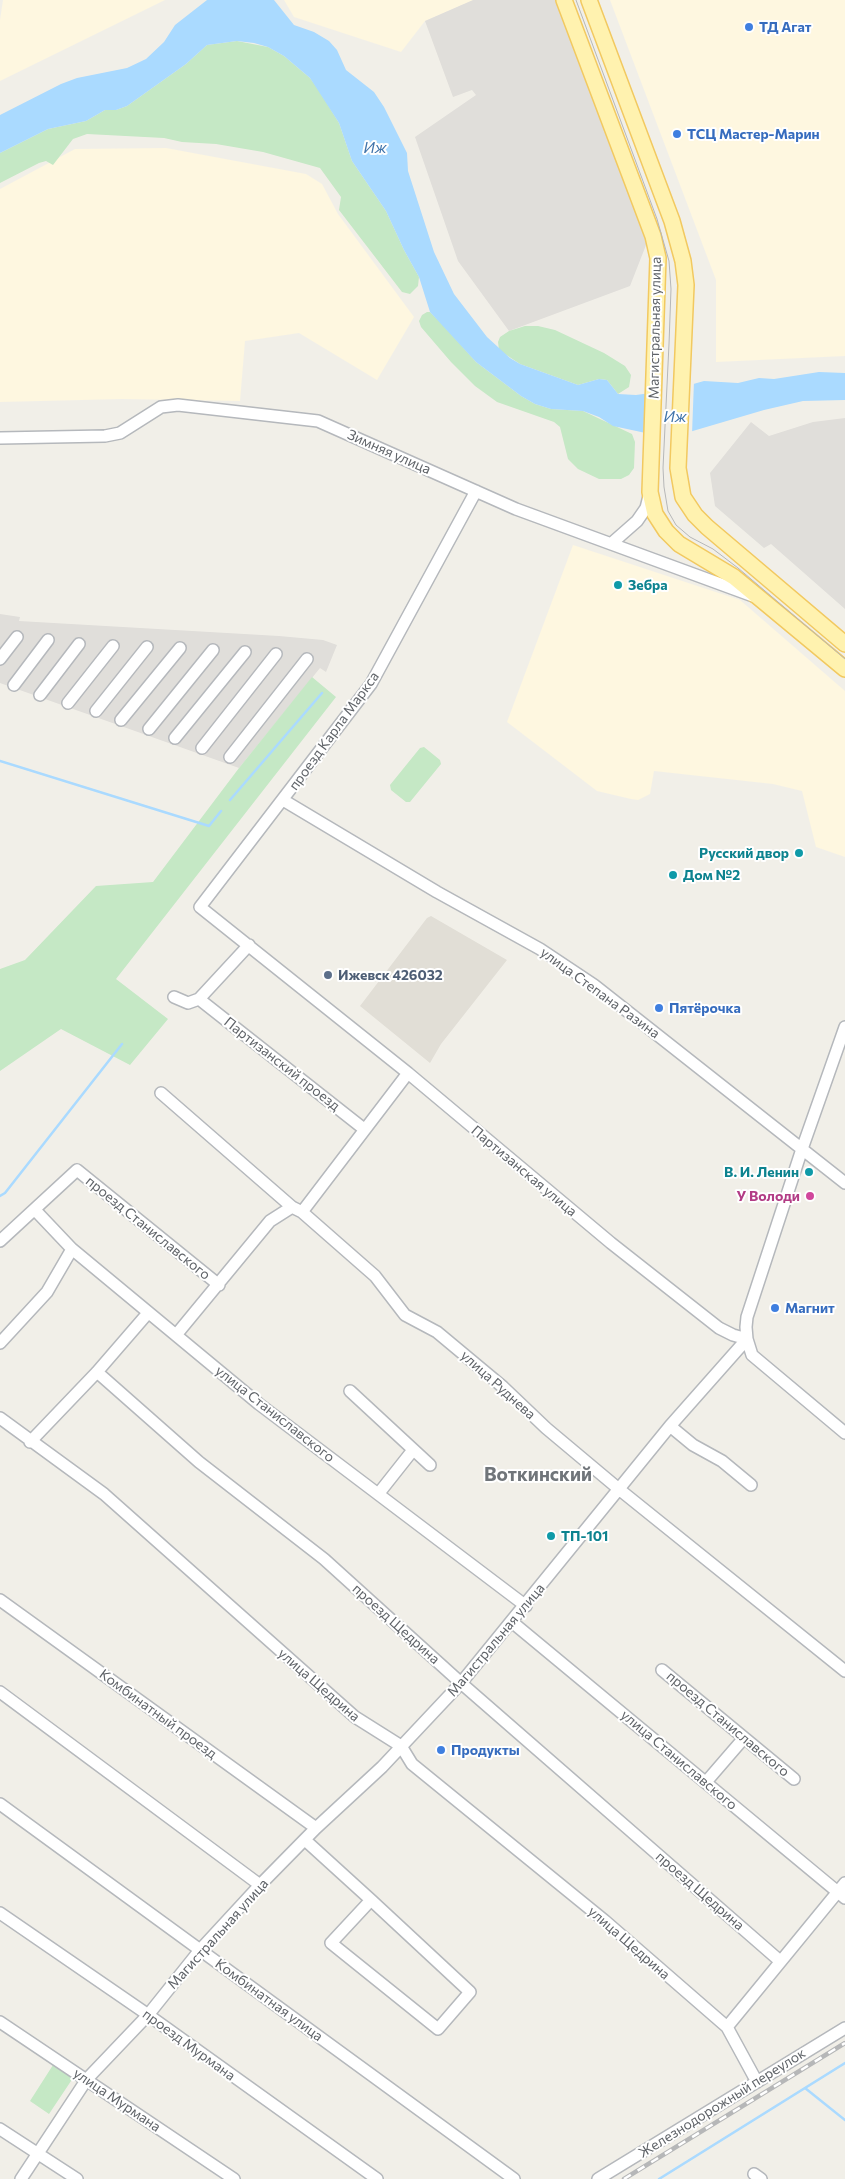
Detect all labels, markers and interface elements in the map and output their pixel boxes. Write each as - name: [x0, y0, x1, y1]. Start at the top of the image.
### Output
- place label: ТД Агат: [759, 19, 812, 35]
- marker: ТД Агат: [743, 21, 755, 33]
- place label: ТСЦ Мастер-Марин: [687, 126, 820, 142]
- marker: ТСЦ Мастер-Марин: [671, 128, 683, 140]
- water label: Иж: [363, 139, 387, 157]
- street label: Магистральная улица: [645, 257, 665, 399]
- water label: Иж: [663, 408, 687, 426]
- street label: Зимняя улица: [345, 426, 433, 478]
- place label: Зебра: [628, 577, 668, 593]
- marker: Зебра: [612, 579, 624, 591]
- street label: проезд Карла Маркса: [285, 668, 383, 794]
- place label: Русский двор: [699, 845, 789, 861]
- marker: Русский двор: [793, 847, 805, 859]
- place label: Дом №2: [683, 867, 740, 883]
- marker: Дом №2: [667, 869, 679, 881]
- street label: улица Степана Разина: [537, 944, 663, 1042]
- place label: Ижевск 426032: [338, 967, 443, 983]
- marker: Ижевск 426032: [322, 969, 334, 981]
- place label: Пятёрочка: [669, 1000, 741, 1016]
- marker: Пятёрочка: [653, 1002, 665, 1014]
- street label: Партизанский проезд: [221, 1014, 343, 1114]
- street label: Партизанская улица: [468, 1122, 580, 1220]
- place label: В. И. Ленин: [724, 1164, 799, 1180]
- marker: В. И. Ленин: [803, 1166, 815, 1178]
- street label: проезд Станиславского: [82, 1173, 214, 1283]
- place label: У Володи: [737, 1188, 800, 1204]
- marker: У Володи: [804, 1190, 816, 1202]
- place label: Магнит: [785, 1300, 835, 1316]
- marker: Магнит: [769, 1302, 781, 1314]
- street label: улица Руднева: [457, 1347, 539, 1423]
- street label: улица Станиславского: [212, 1362, 338, 1466]
- district label: Воткинский: [484, 1464, 592, 1486]
- place label: ТП-101: [561, 1528, 608, 1544]
- marker: ТП-101: [545, 1530, 557, 1542]
- street label: проезд Щедрина: [349, 1580, 443, 1668]
- street label: Магистральная улица: [444, 1580, 548, 1700]
- street label: улица Щедрина: [275, 1645, 363, 1725]
- street label: Комбинатный проезд: [96, 1666, 220, 1762]
- street label: проезд Станиславского: [663, 1668, 793, 1780]
- street label: улица Станиславского: [617, 1706, 741, 1814]
- place label: Продукты: [451, 1742, 520, 1758]
- marker: Продукты: [435, 1744, 447, 1756]
- street label: проезд Щедрина: [652, 1848, 748, 1934]
- street label: Магистральная улица: [164, 1875, 272, 1993]
- street label: улица Щедрина: [585, 1903, 673, 1983]
- street label: Комбинатная улица: [212, 1955, 326, 2045]
- street label: проезд Мурмана: [139, 2006, 239, 2084]
- street label: Железнодорожный переулок: [635, 2044, 809, 2162]
- street label: улица Мурмана: [70, 2065, 164, 2135]

